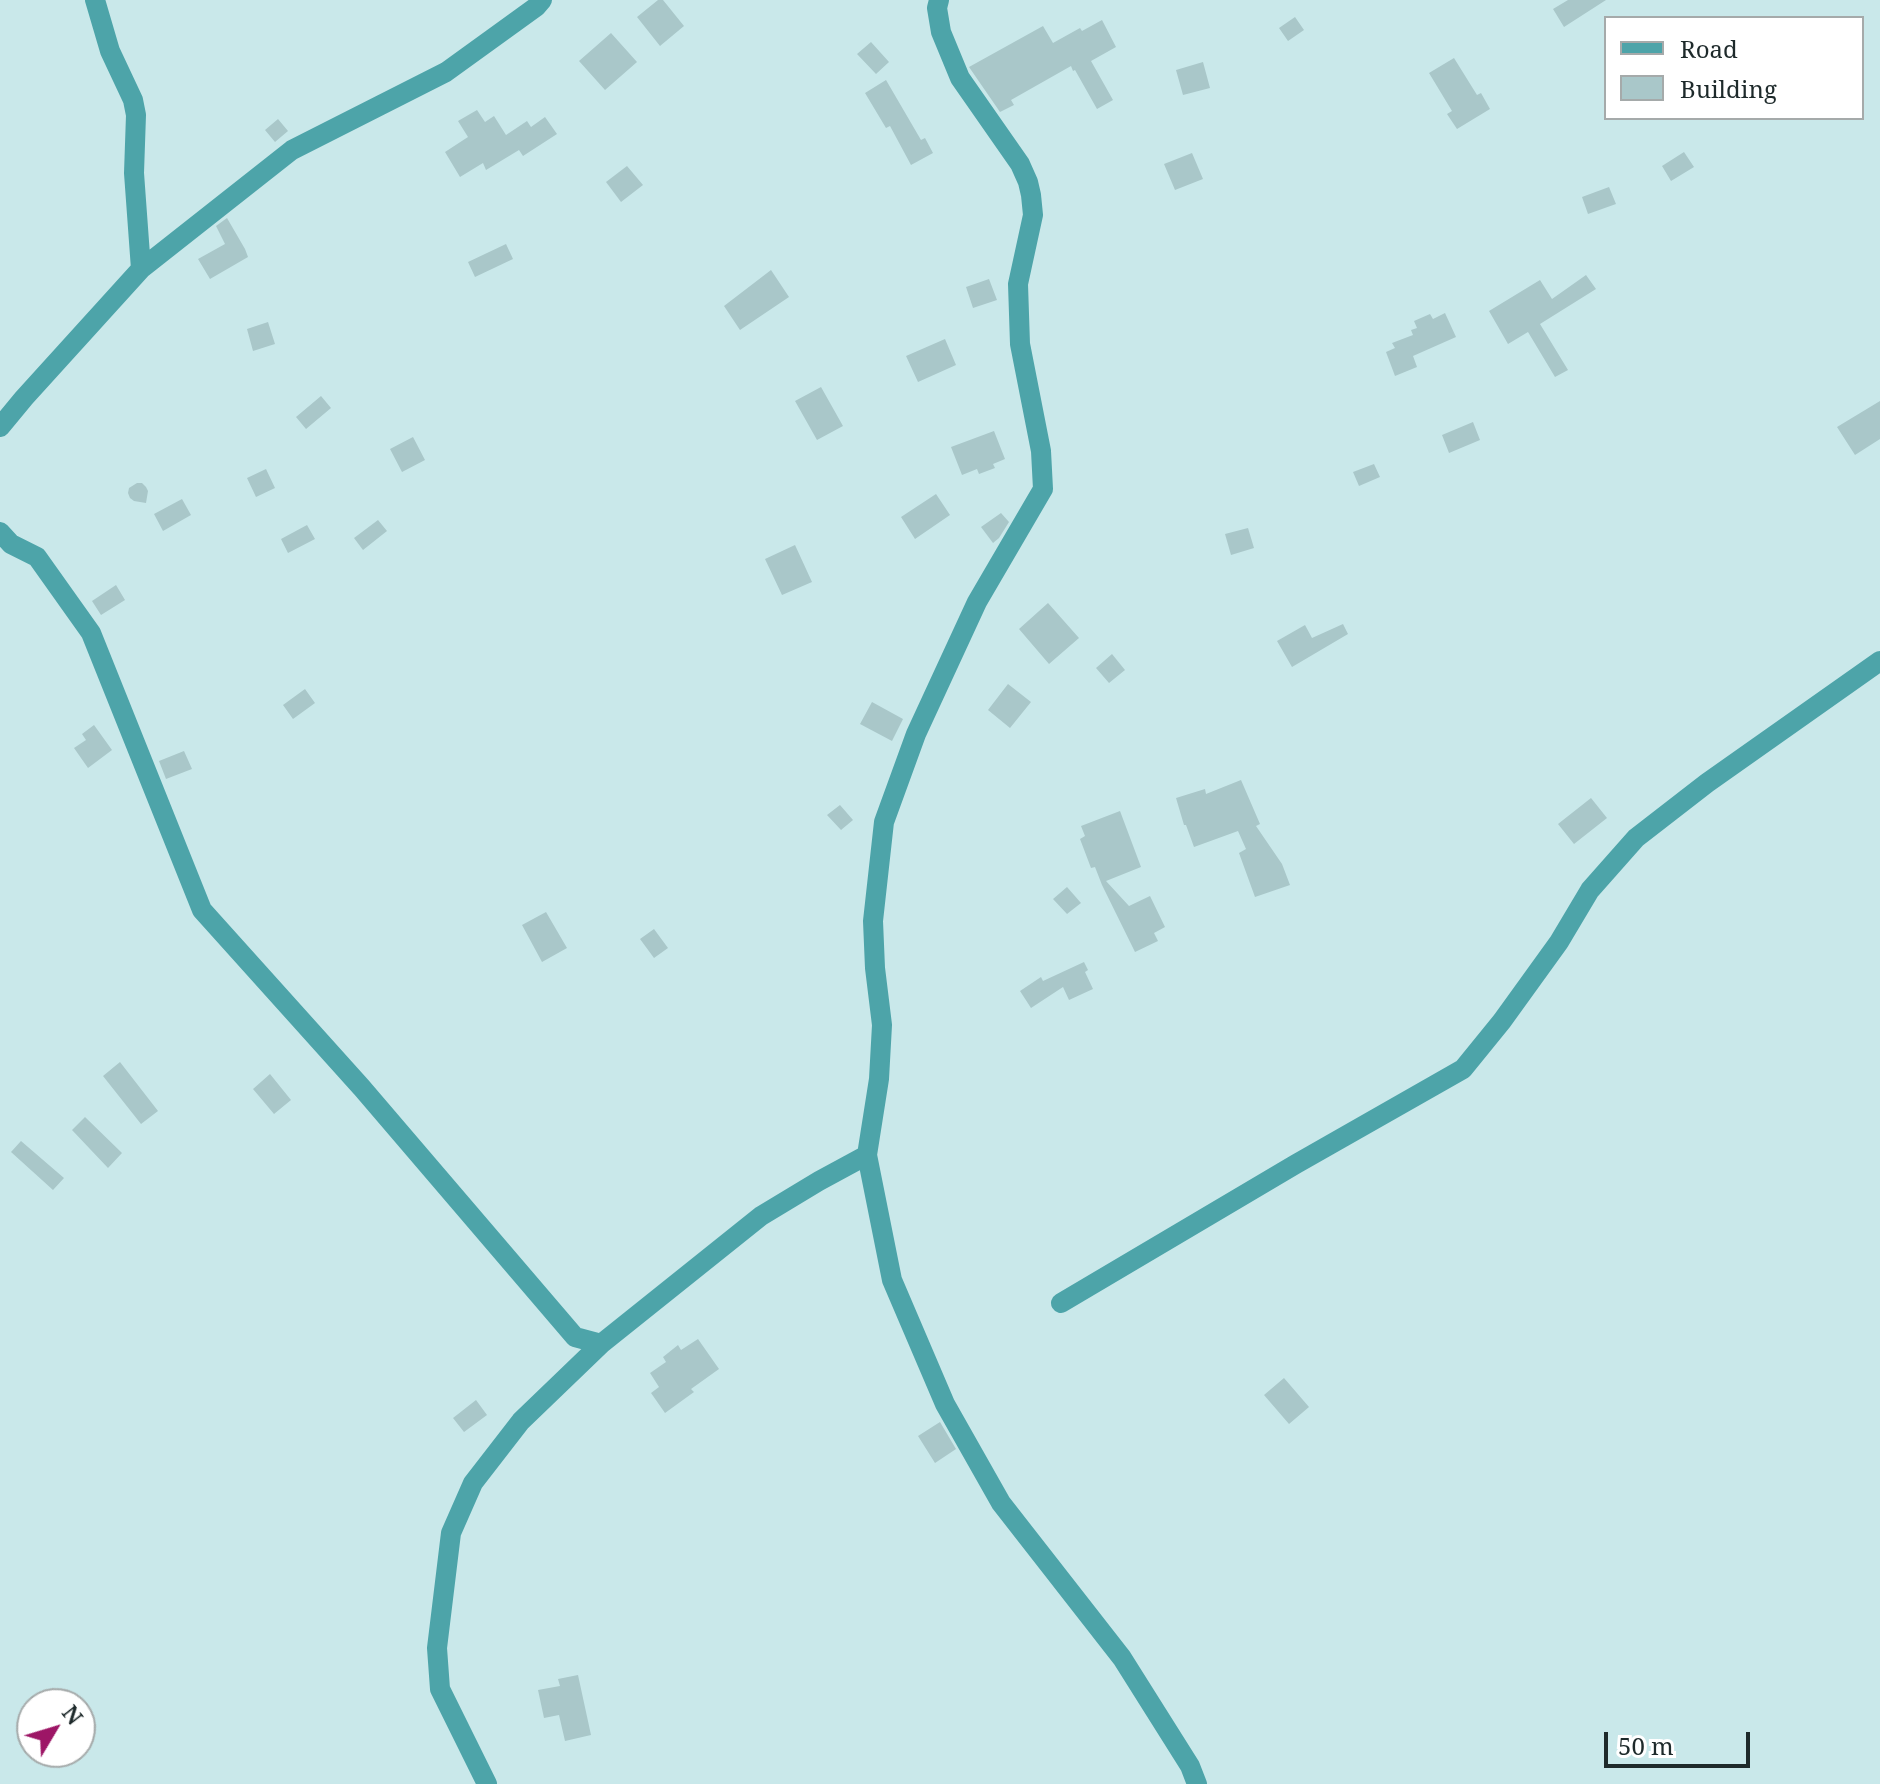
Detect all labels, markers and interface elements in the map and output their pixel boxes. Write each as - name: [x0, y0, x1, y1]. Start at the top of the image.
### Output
- legend: [1604, 16, 1864, 120]
- text: Road: [1680, 32, 1738, 65]
- text: Building: [1680, 72, 1777, 105]
- north arrow: [16, 1688, 96, 1768]
- text: N: [56, 1698, 90, 1731]
- scale bar: [1608, 1716, 1754, 1766]
- text: 50 m: [1618, 1729, 1674, 1762]

